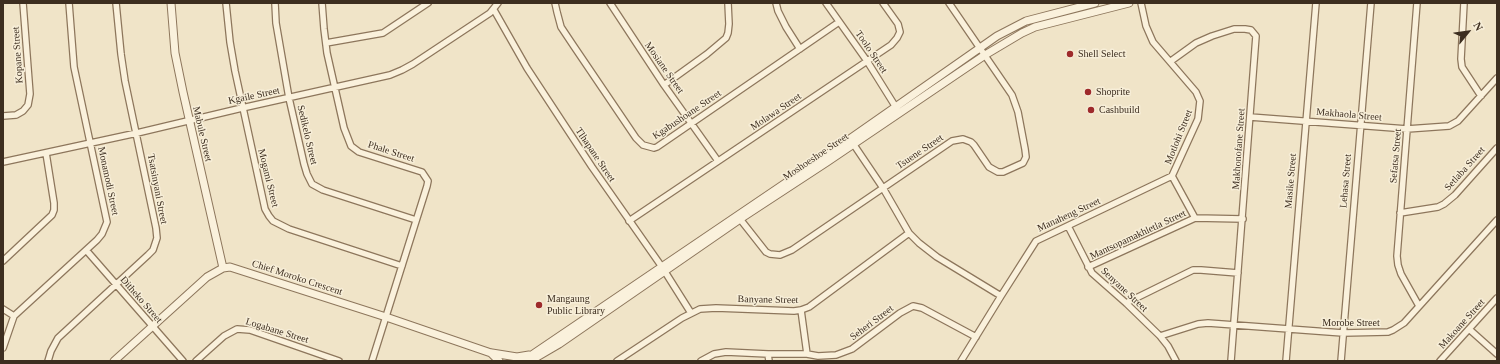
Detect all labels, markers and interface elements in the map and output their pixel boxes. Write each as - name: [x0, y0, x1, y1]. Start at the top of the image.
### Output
- north arrow: [1448, 12, 1488, 52]
- text: N: [1471, 20, 1486, 33]
- street label: Kopane Street: [10, 26, 26, 84]
- street label: Toolo Street: [852, 28, 890, 76]
- street label: Mosiane Street: [642, 40, 686, 96]
- place label: Shell Select: [1078, 48, 1125, 60]
- marker: Shell Select: [1065, 49, 1075, 59]
- street label: Kgaile Street: [227, 85, 281, 107]
- place label: Shoprite: [1096, 86, 1130, 98]
- marker: Shoprite: [1083, 87, 1093, 97]
- street label: Kgabushoane Street: [650, 88, 724, 142]
- street label: Molawa Street: [748, 91, 804, 133]
- street label: Sedikelo Street: [294, 104, 320, 166]
- place label: Cashbuild: [1099, 104, 1140, 116]
- street label: Mabule Street: [190, 105, 214, 163]
- marker: Cashbuild: [1086, 105, 1096, 115]
- street label: Makhaola Street: [1316, 106, 1382, 124]
- street label: Motlohi Street: [1163, 108, 1195, 166]
- street label: Makhonofane Street: [1230, 108, 1248, 190]
- street label: Tlhapane Street: [572, 126, 618, 184]
- street label: Sefatsa Street: [1388, 128, 1404, 184]
- street label: Moshoeshoe Street: [781, 131, 851, 183]
- street label: Tsuene Street: [894, 132, 946, 172]
- street label: Phale Street: [366, 139, 416, 165]
- street label: Setlaba Street: [1442, 144, 1488, 194]
- street label: Monamodi Street: [95, 146, 121, 216]
- street label: Mogami Street: [255, 148, 281, 208]
- street label: Tsatsinyani Street: [144, 153, 170, 225]
- street label: Masike Street: [1283, 153, 1299, 209]
- street label: Lehasa Street: [1338, 154, 1354, 208]
- street label: Manaheng Street: [1036, 195, 1102, 235]
- street label: Mantsopamakhletla Street: [1088, 207, 1188, 263]
- street label: Chief Moroko Crescent: [250, 258, 344, 298]
- street label: Senyane Street: [1098, 265, 1150, 315]
- street label: Ditheko Street: [117, 274, 165, 326]
- place label: Mangaung Public Library: [547, 293, 605, 316]
- street label: Banyane Street: [737, 293, 799, 307]
- street label: Makoane Street: [1436, 297, 1488, 351]
- marker: Mangaung Public Library: [534, 300, 544, 310]
- street label: Seheri Street: [848, 303, 896, 343]
- street label: Logabane Street: [244, 316, 310, 346]
- street label: Morobe Street: [1322, 317, 1380, 329]

